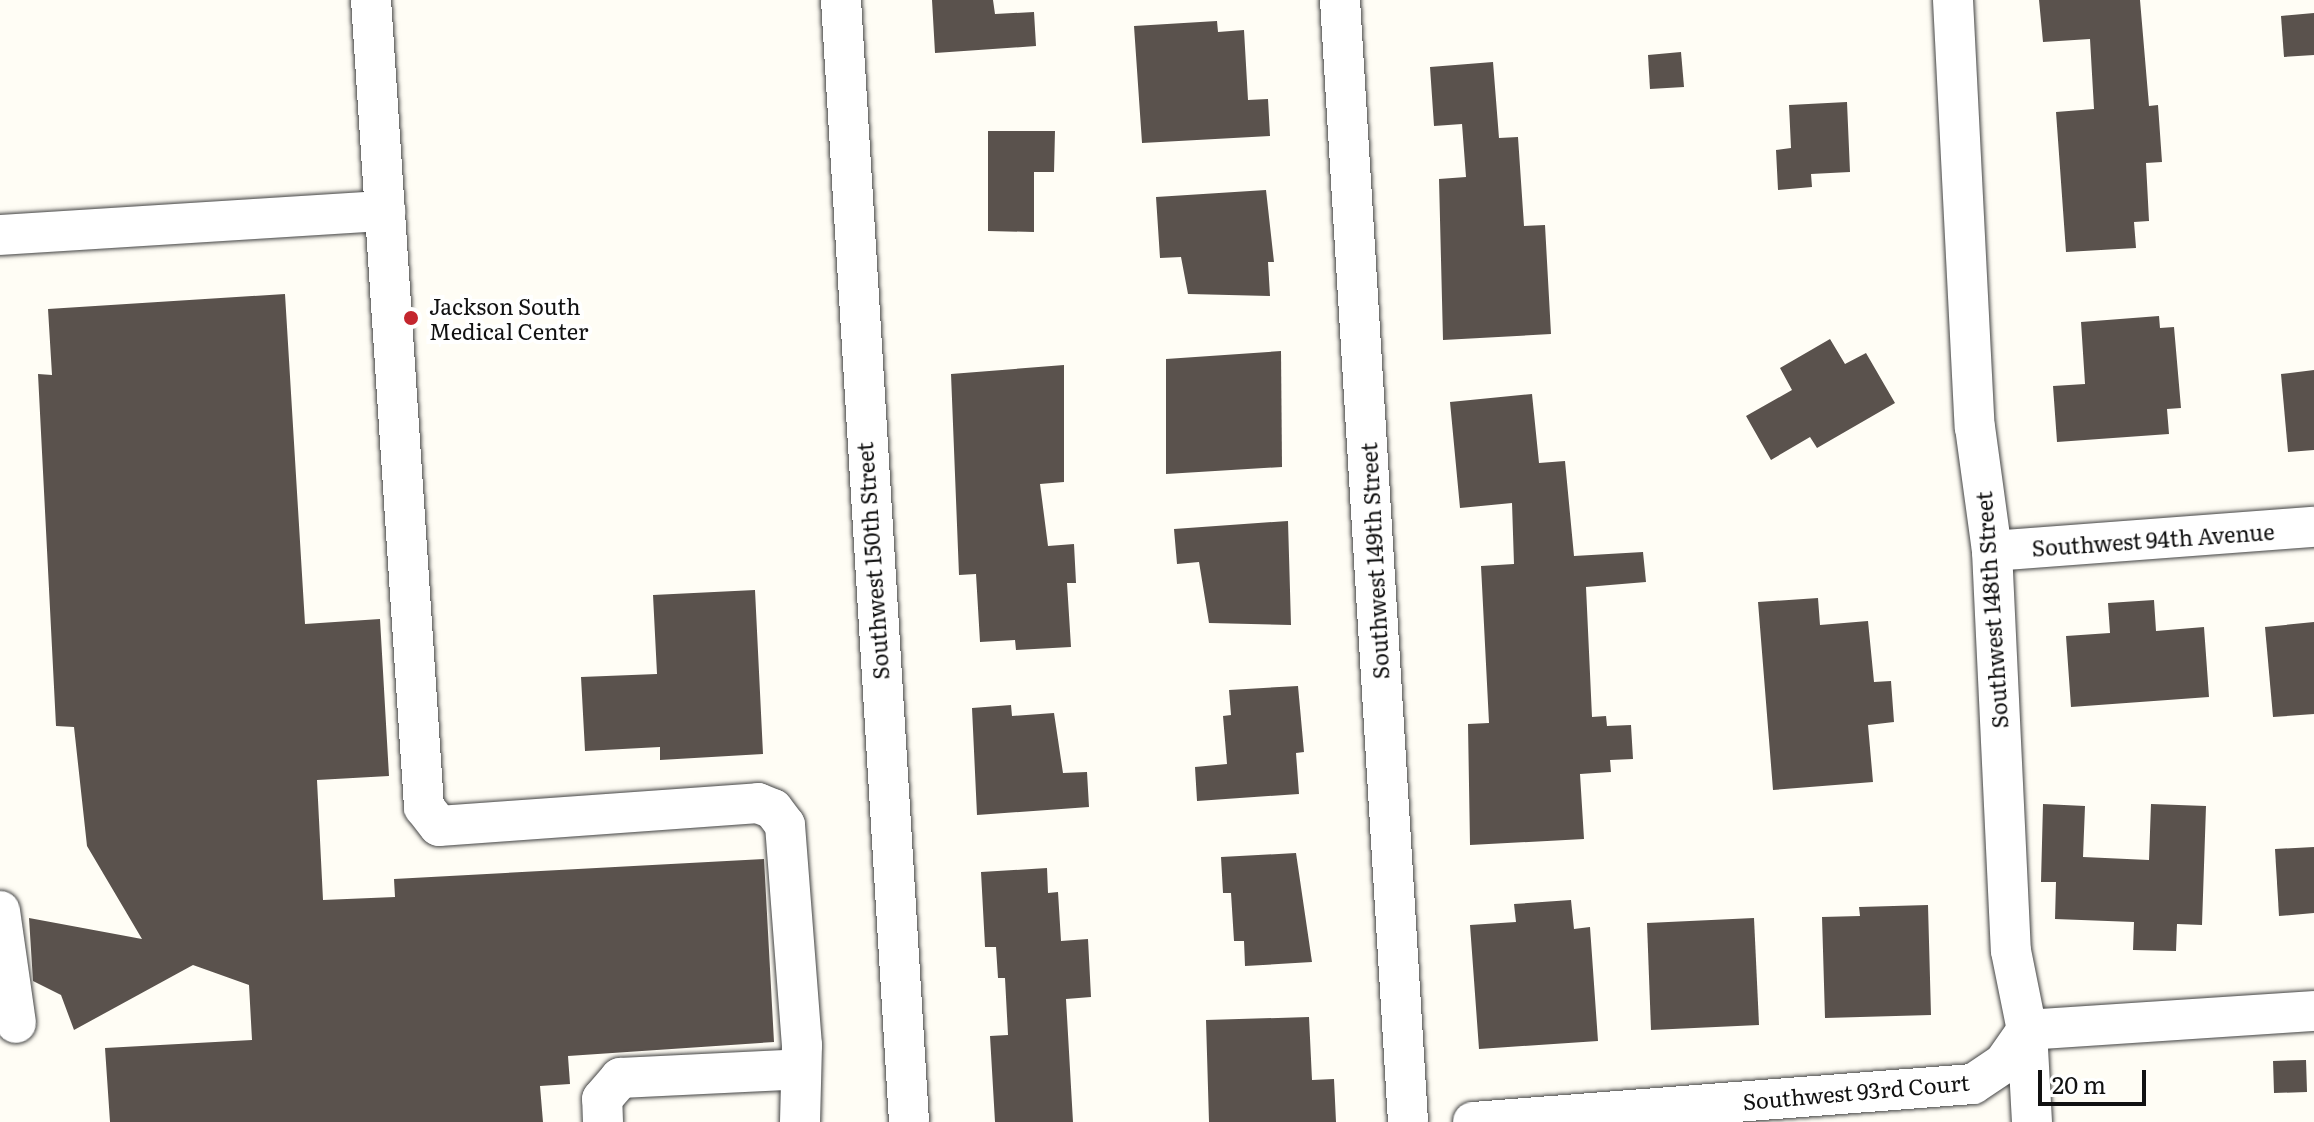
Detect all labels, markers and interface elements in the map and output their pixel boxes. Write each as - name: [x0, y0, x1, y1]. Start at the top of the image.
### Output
- place label: Jackson South Medical Center: [429, 292, 588, 344]
- marker: Jackson South Medical Center: [400, 307, 422, 329]
- street label: Southwest 150th Street: [851, 441, 893, 681]
- street label: Southwest 149th Street: [1355, 442, 1393, 680]
- street label: Southwest 148th Street: [1970, 491, 2012, 729]
- street label: Southwest 94th Avenue: [2031, 517, 2275, 561]
- scale bar: [2042, 1054, 2150, 1104]
- text: 20 m: [2052, 1066, 2106, 1101]
- street label: Southwest 93rd Court: [1742, 1068, 1970, 1114]

